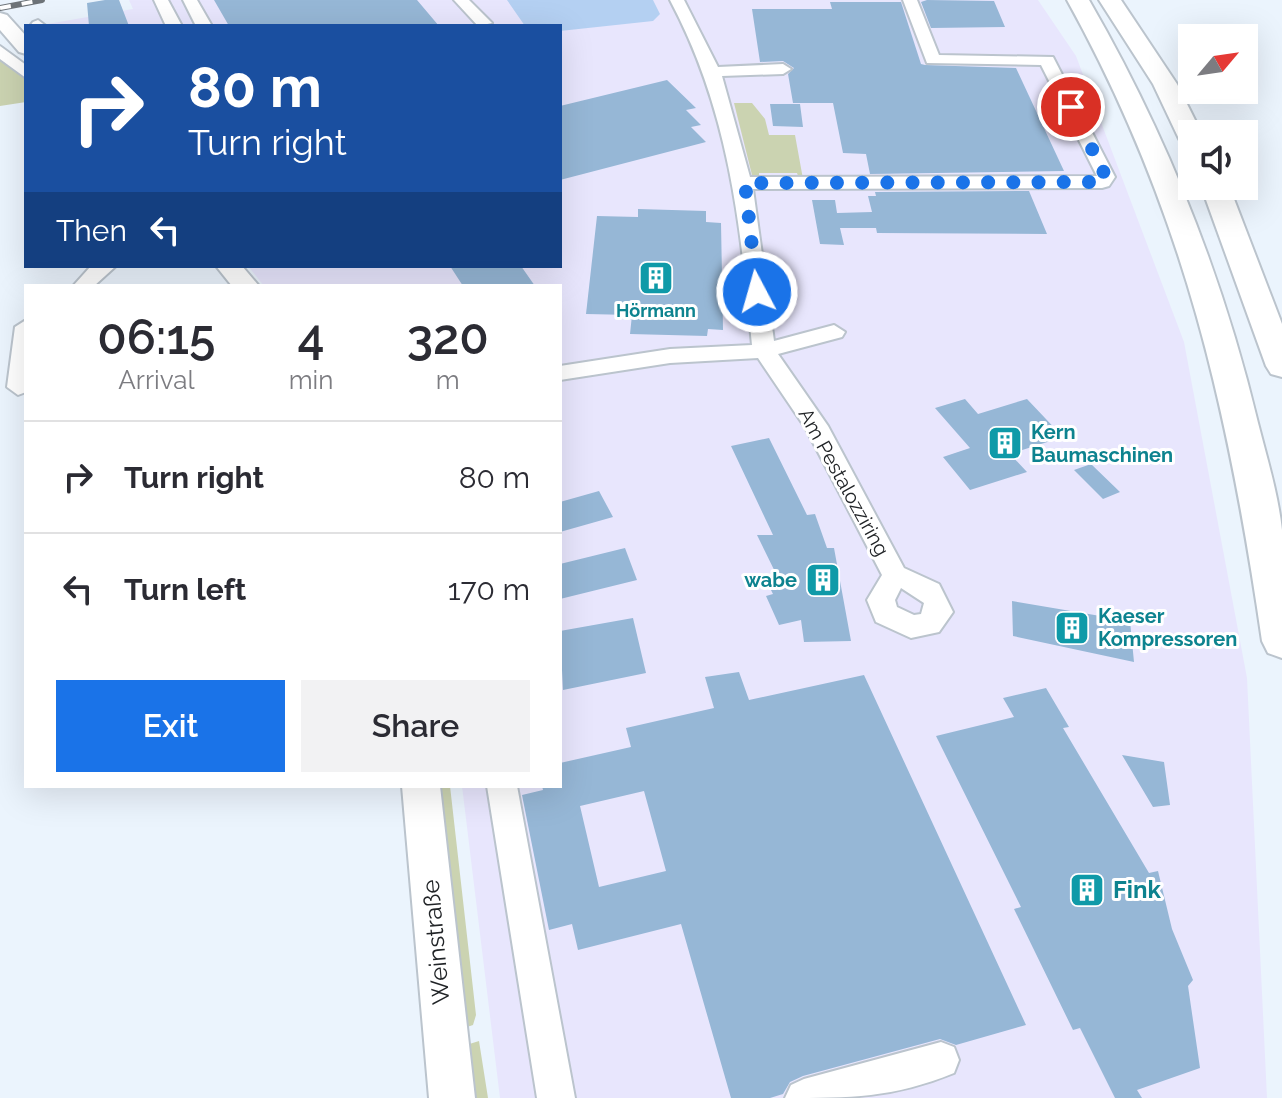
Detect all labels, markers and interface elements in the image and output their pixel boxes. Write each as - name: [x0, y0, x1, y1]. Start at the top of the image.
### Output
- north arrow: [1178, 24, 1258, 104]
- map controls: [1178, 24, 1258, 200]
- text: 80 m: [188, 54, 322, 120]
- icon: right: [56, 56, 160, 160]
- pin: [1037, 73, 1105, 141]
- icon: arrive: [1049, 85, 1093, 129]
- button: sound: [1178, 120, 1258, 200]
- text: Turn right: [188, 121, 347, 163]
- icon: left: [143, 208, 187, 252]
- text: Then: [56, 213, 127, 248]
- position arrow: [715, 250, 799, 334]
- building icon: Hörmann: [637, 259, 675, 297]
- place label: Hörmann: [616, 300, 696, 321]
- text: 06:15: [97, 309, 216, 365]
- text: 4: [298, 309, 325, 365]
- text: 320: [407, 309, 489, 365]
- text: Arrival: [118, 365, 194, 395]
- text: min: [289, 365, 333, 395]
- text: m: [436, 365, 460, 395]
- street label: Am Pestalozziring: [794, 404, 894, 560]
- place label: Kern Baumaschinen: [1031, 420, 1173, 467]
- building icon: Kern Baumaschinen: [986, 424, 1024, 462]
- icon: right: [56, 455, 100, 499]
- text: Turn right: [124, 460, 264, 495]
- text: 80 m: [459, 460, 530, 495]
- building icon: wabe: [804, 561, 842, 599]
- icon: left: [56, 567, 100, 611]
- place label: wabe: [744, 568, 797, 592]
- text: Turn left: [124, 572, 246, 607]
- text: 170 m: [448, 572, 530, 607]
- place label: Kaeser Kompressoren: [1098, 604, 1237, 651]
- building icon: Kaeser Kompressoren: [1053, 609, 1091, 647]
- button: Exit: [56, 680, 285, 772]
- button: Share: [301, 680, 530, 772]
- building icon: Fink: [1068, 871, 1106, 909]
- place label: Fink: [1113, 875, 1161, 904]
- street label: Weinstraße: [416, 878, 455, 1006]

